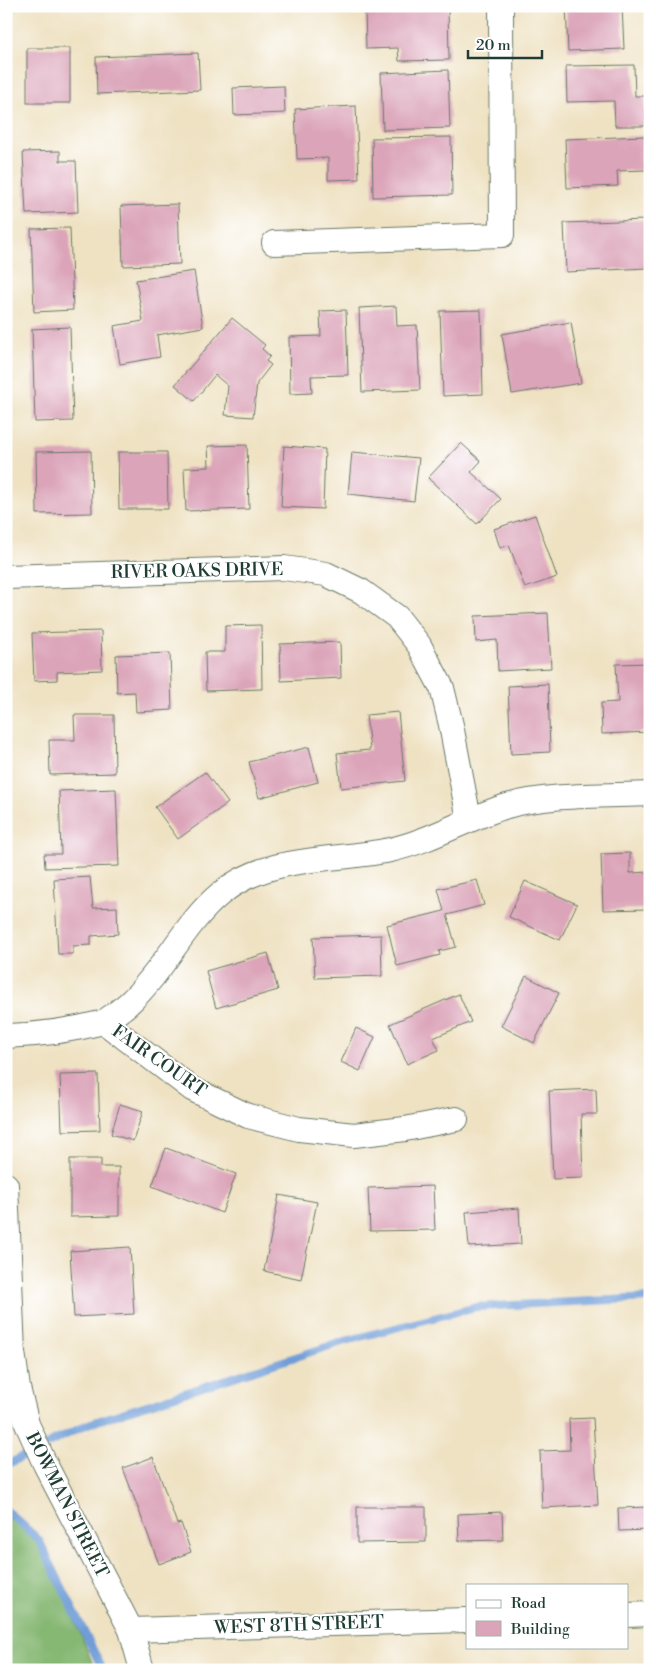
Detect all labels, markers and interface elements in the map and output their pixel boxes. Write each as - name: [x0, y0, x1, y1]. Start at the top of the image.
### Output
- scale bar: [468, 28, 542, 60]
- text: 20 m: [476, 36, 511, 55]
- street label: RIVER OAKS DRIVE: [110, 558, 284, 584]
- street label: FAIR COURT: [107, 1020, 211, 1102]
- street label: BOWMAN STREET: [20, 1428, 114, 1582]
- legend: [466, 1584, 628, 1648]
- text: Road: [511, 1594, 546, 1613]
- street label: WEST 8TH STREET: [213, 1611, 385, 1639]
- text: Building: [510, 1620, 570, 1639]

